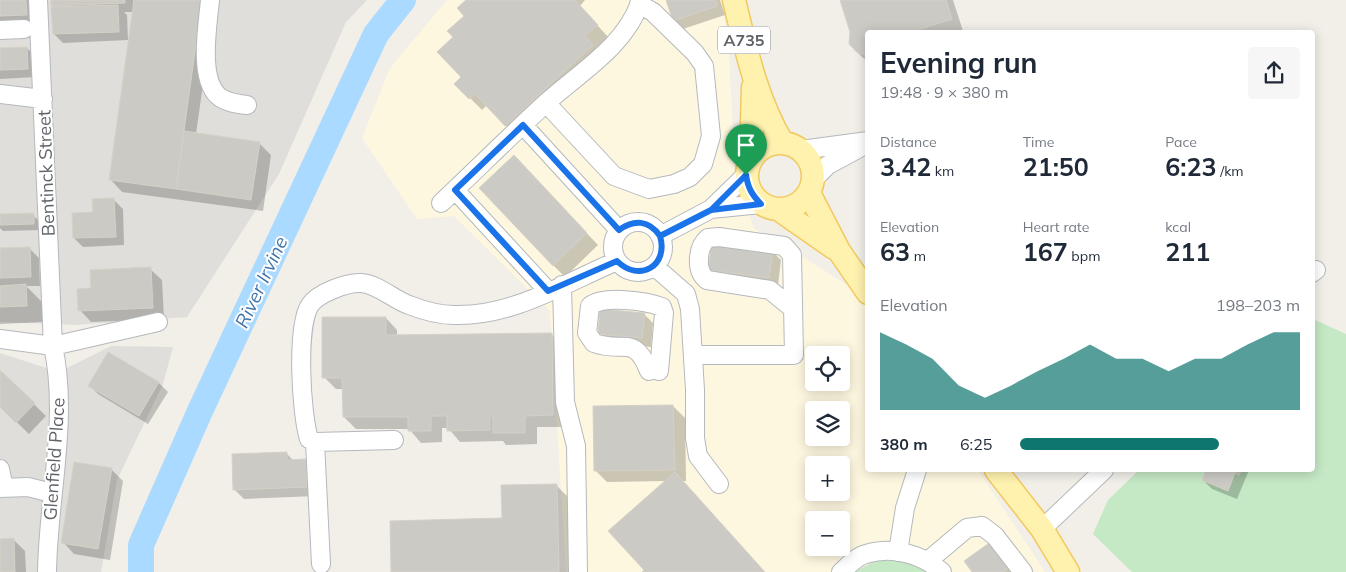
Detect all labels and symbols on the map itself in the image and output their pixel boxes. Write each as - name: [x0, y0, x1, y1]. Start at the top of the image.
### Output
- road number: A735: [718, 26, 770, 54]
- street label: Bentinck Street: [32, 109, 60, 237]
- pin: [725, 124, 767, 175]
- water label: River Irvine: [229, 232, 293, 332]
- street label: Glenfield Place: [38, 397, 70, 521]

